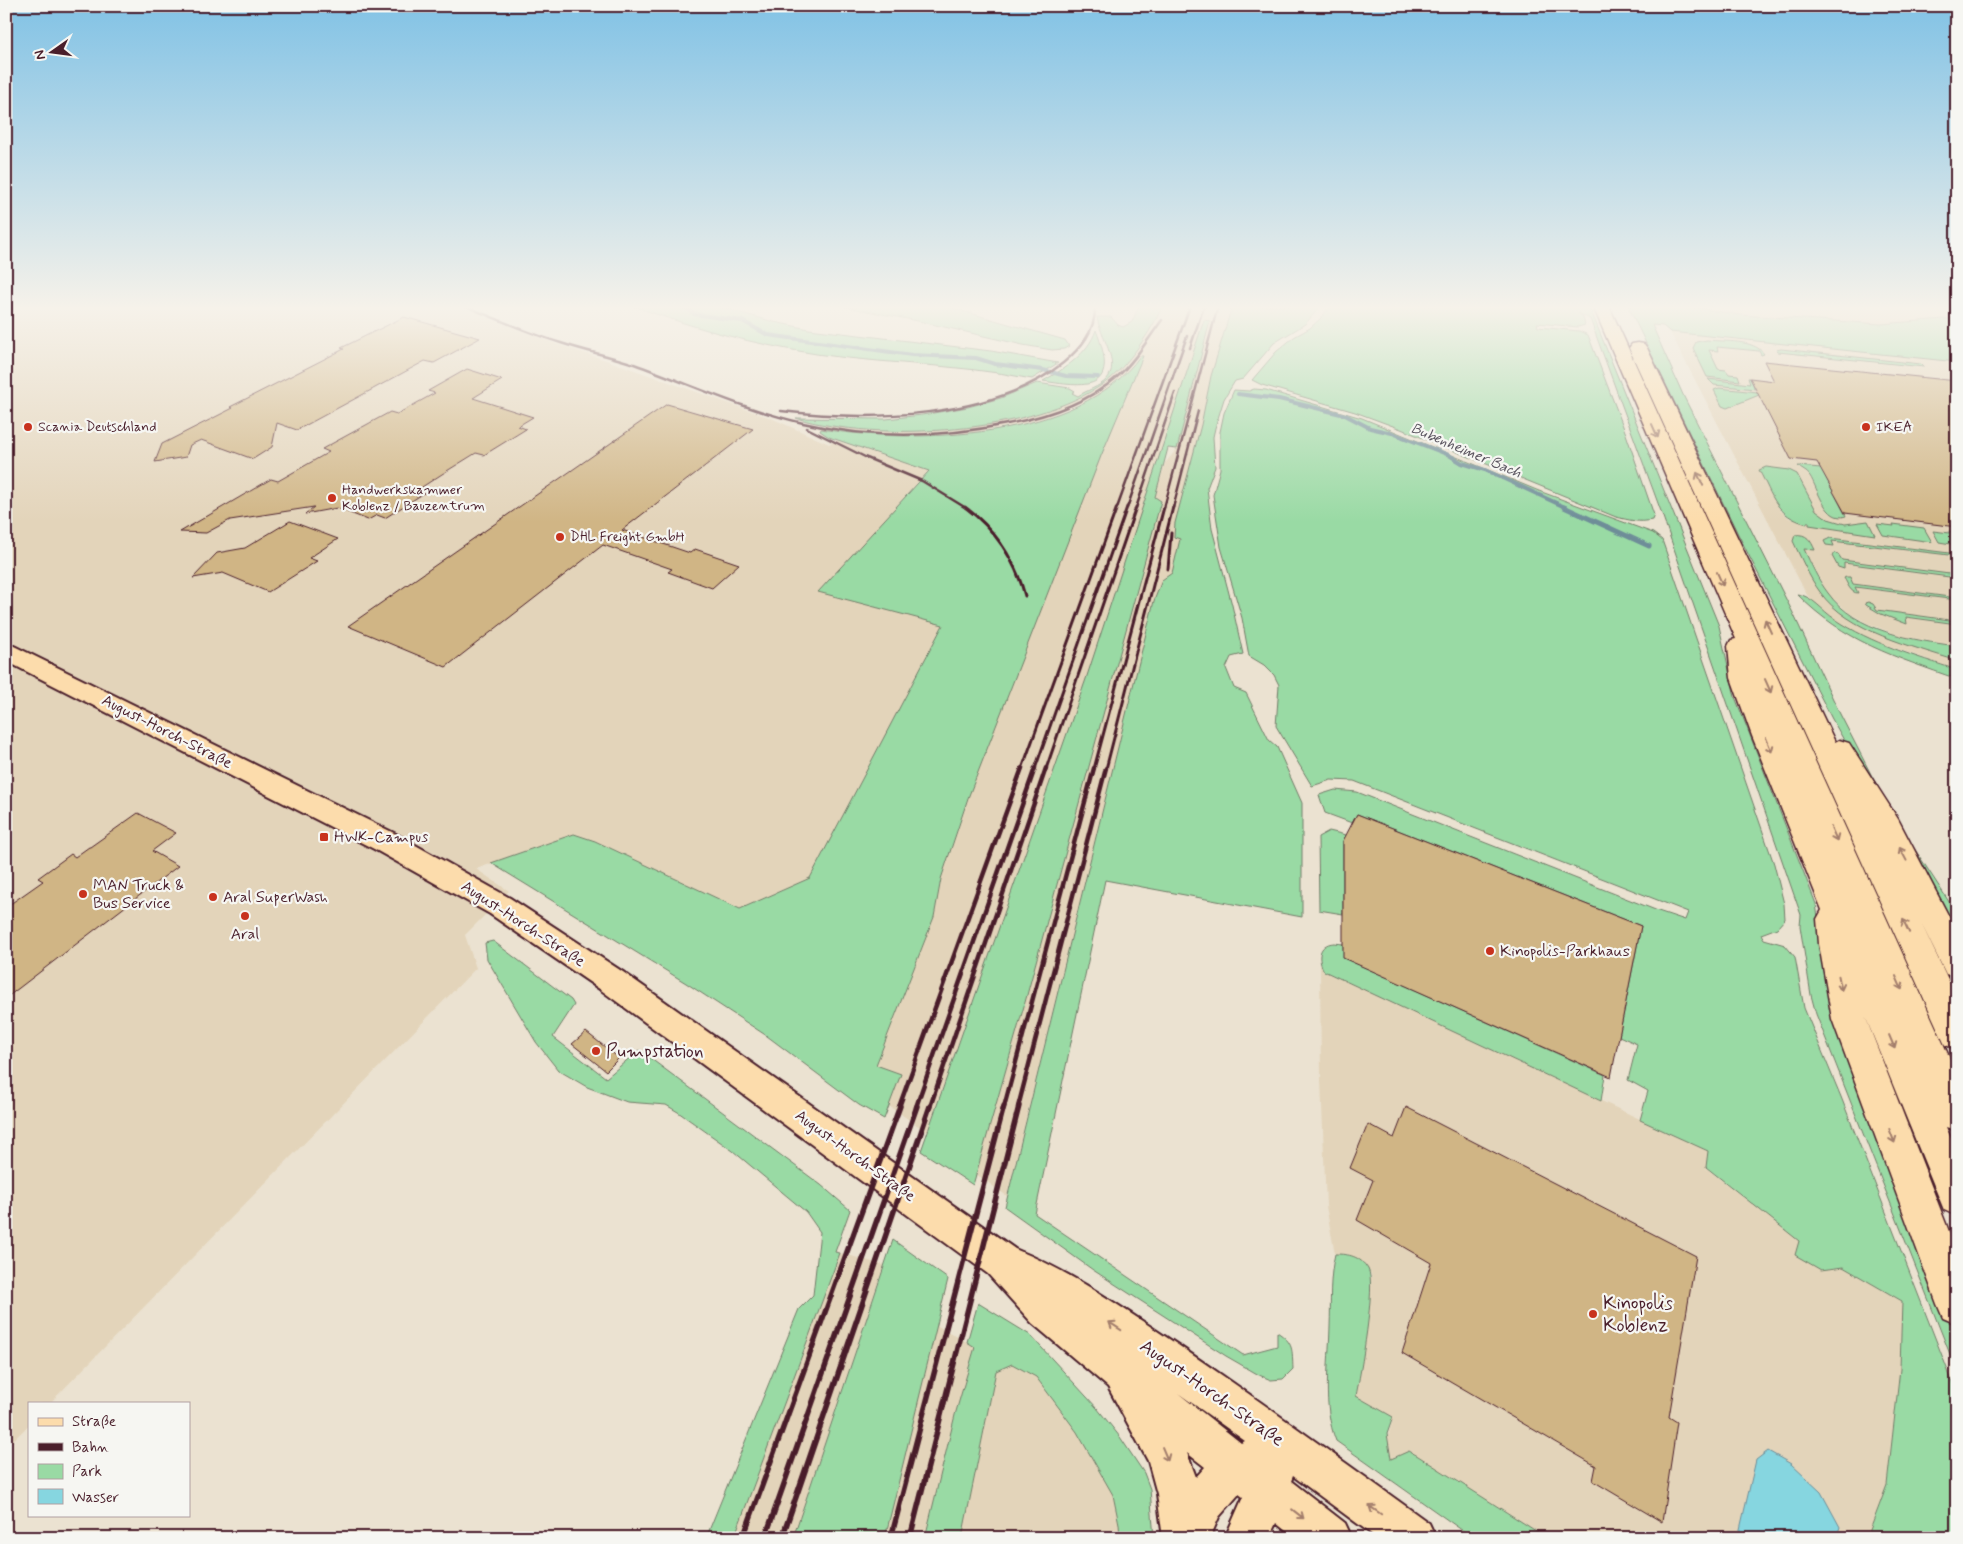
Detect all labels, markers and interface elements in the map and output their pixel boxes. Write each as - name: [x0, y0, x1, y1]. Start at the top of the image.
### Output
- north arrow: [28, 28, 78, 78]
- text: N: [30, 48, 50, 62]
- place label: Scania Deutschland: [38, 418, 156, 436]
- place label: IKEA: [1876, 418, 1912, 436]
- water label: Bubenheimer Bach: [1408, 419, 1524, 483]
- marker: Scania Deutschland: [22, 421, 34, 433]
- marker: IKEA: [1860, 421, 1872, 433]
- one-way arrow: [1650, 423, 1660, 438]
- one-way arrow: [1695, 471, 1705, 486]
- place label: Handwerkskammer Koblenz / Bauzentrum: [342, 481, 485, 515]
- marker: Handwerkskammer Koblenz / Bauzentrum: [326, 492, 338, 504]
- place label: DHL Freight GmbH: [570, 528, 685, 546]
- marker: DHL Freight GmbH: [554, 531, 566, 543]
- one-way arrow: [1716, 571, 1726, 586]
- one-way arrow: [1763, 619, 1773, 634]
- one-way arrow: [1763, 678, 1773, 693]
- street label: August-Horch-Straße: [98, 690, 236, 774]
- one-way arrow: [1764, 737, 1774, 752]
- one-way arrow: [1829, 826, 1839, 841]
- place label: HWK-Campus: [334, 827, 428, 848]
- marker: HWK-Campus: [318, 831, 330, 843]
- one-way arrow: [1898, 847, 1908, 862]
- place label: MAN Truck & Bus Service: [93, 875, 184, 914]
- street label: August-Horch-Straße: [457, 876, 589, 972]
- place label: Aral SuperWash: [223, 887, 328, 908]
- marker: MAN Truck & Bus Service: [77, 888, 89, 900]
- marker: Aral SuperWash: [207, 891, 219, 903]
- marker: Aral: [239, 910, 251, 922]
- one-way arrow: [1901, 919, 1911, 934]
- place label: Aral: [231, 924, 259, 945]
- place label: Kinopolis-Parkhaus: [1500, 941, 1630, 962]
- marker: Kinopolis-Parkhaus: [1484, 945, 1496, 957]
- one-way arrow: [1836, 974, 1845, 990]
- one-way arrow: [1894, 975, 1904, 990]
- one-way arrow: [1888, 1034, 1898, 1049]
- place label: Pumpstation: [606, 1039, 703, 1064]
- marker: Pumpstation: [590, 1045, 602, 1057]
- street label: August-Horch-Straße: [791, 1105, 920, 1207]
- one-way arrow: [1888, 1128, 1897, 1144]
- place label: Kinopolis Koblenz: [1603, 1291, 1673, 1338]
- marker: Kinopolis Koblenz: [1587, 1308, 1599, 1320]
- one-way arrow: [1108, 1320, 1122, 1330]
- street label: August-Horch-Straße: [1134, 1334, 1289, 1453]
- legend: [28, 1402, 190, 1516]
- text: Straße: [72, 1412, 116, 1432]
- text: Bahn: [72, 1438, 109, 1458]
- one-way arrow: [1161, 1446, 1171, 1461]
- text: Park: [72, 1462, 102, 1482]
- text: Wasser: [72, 1488, 119, 1508]
- one-way arrow: [1368, 1505, 1382, 1515]
- one-way arrow: [1292, 1508, 1305, 1519]

